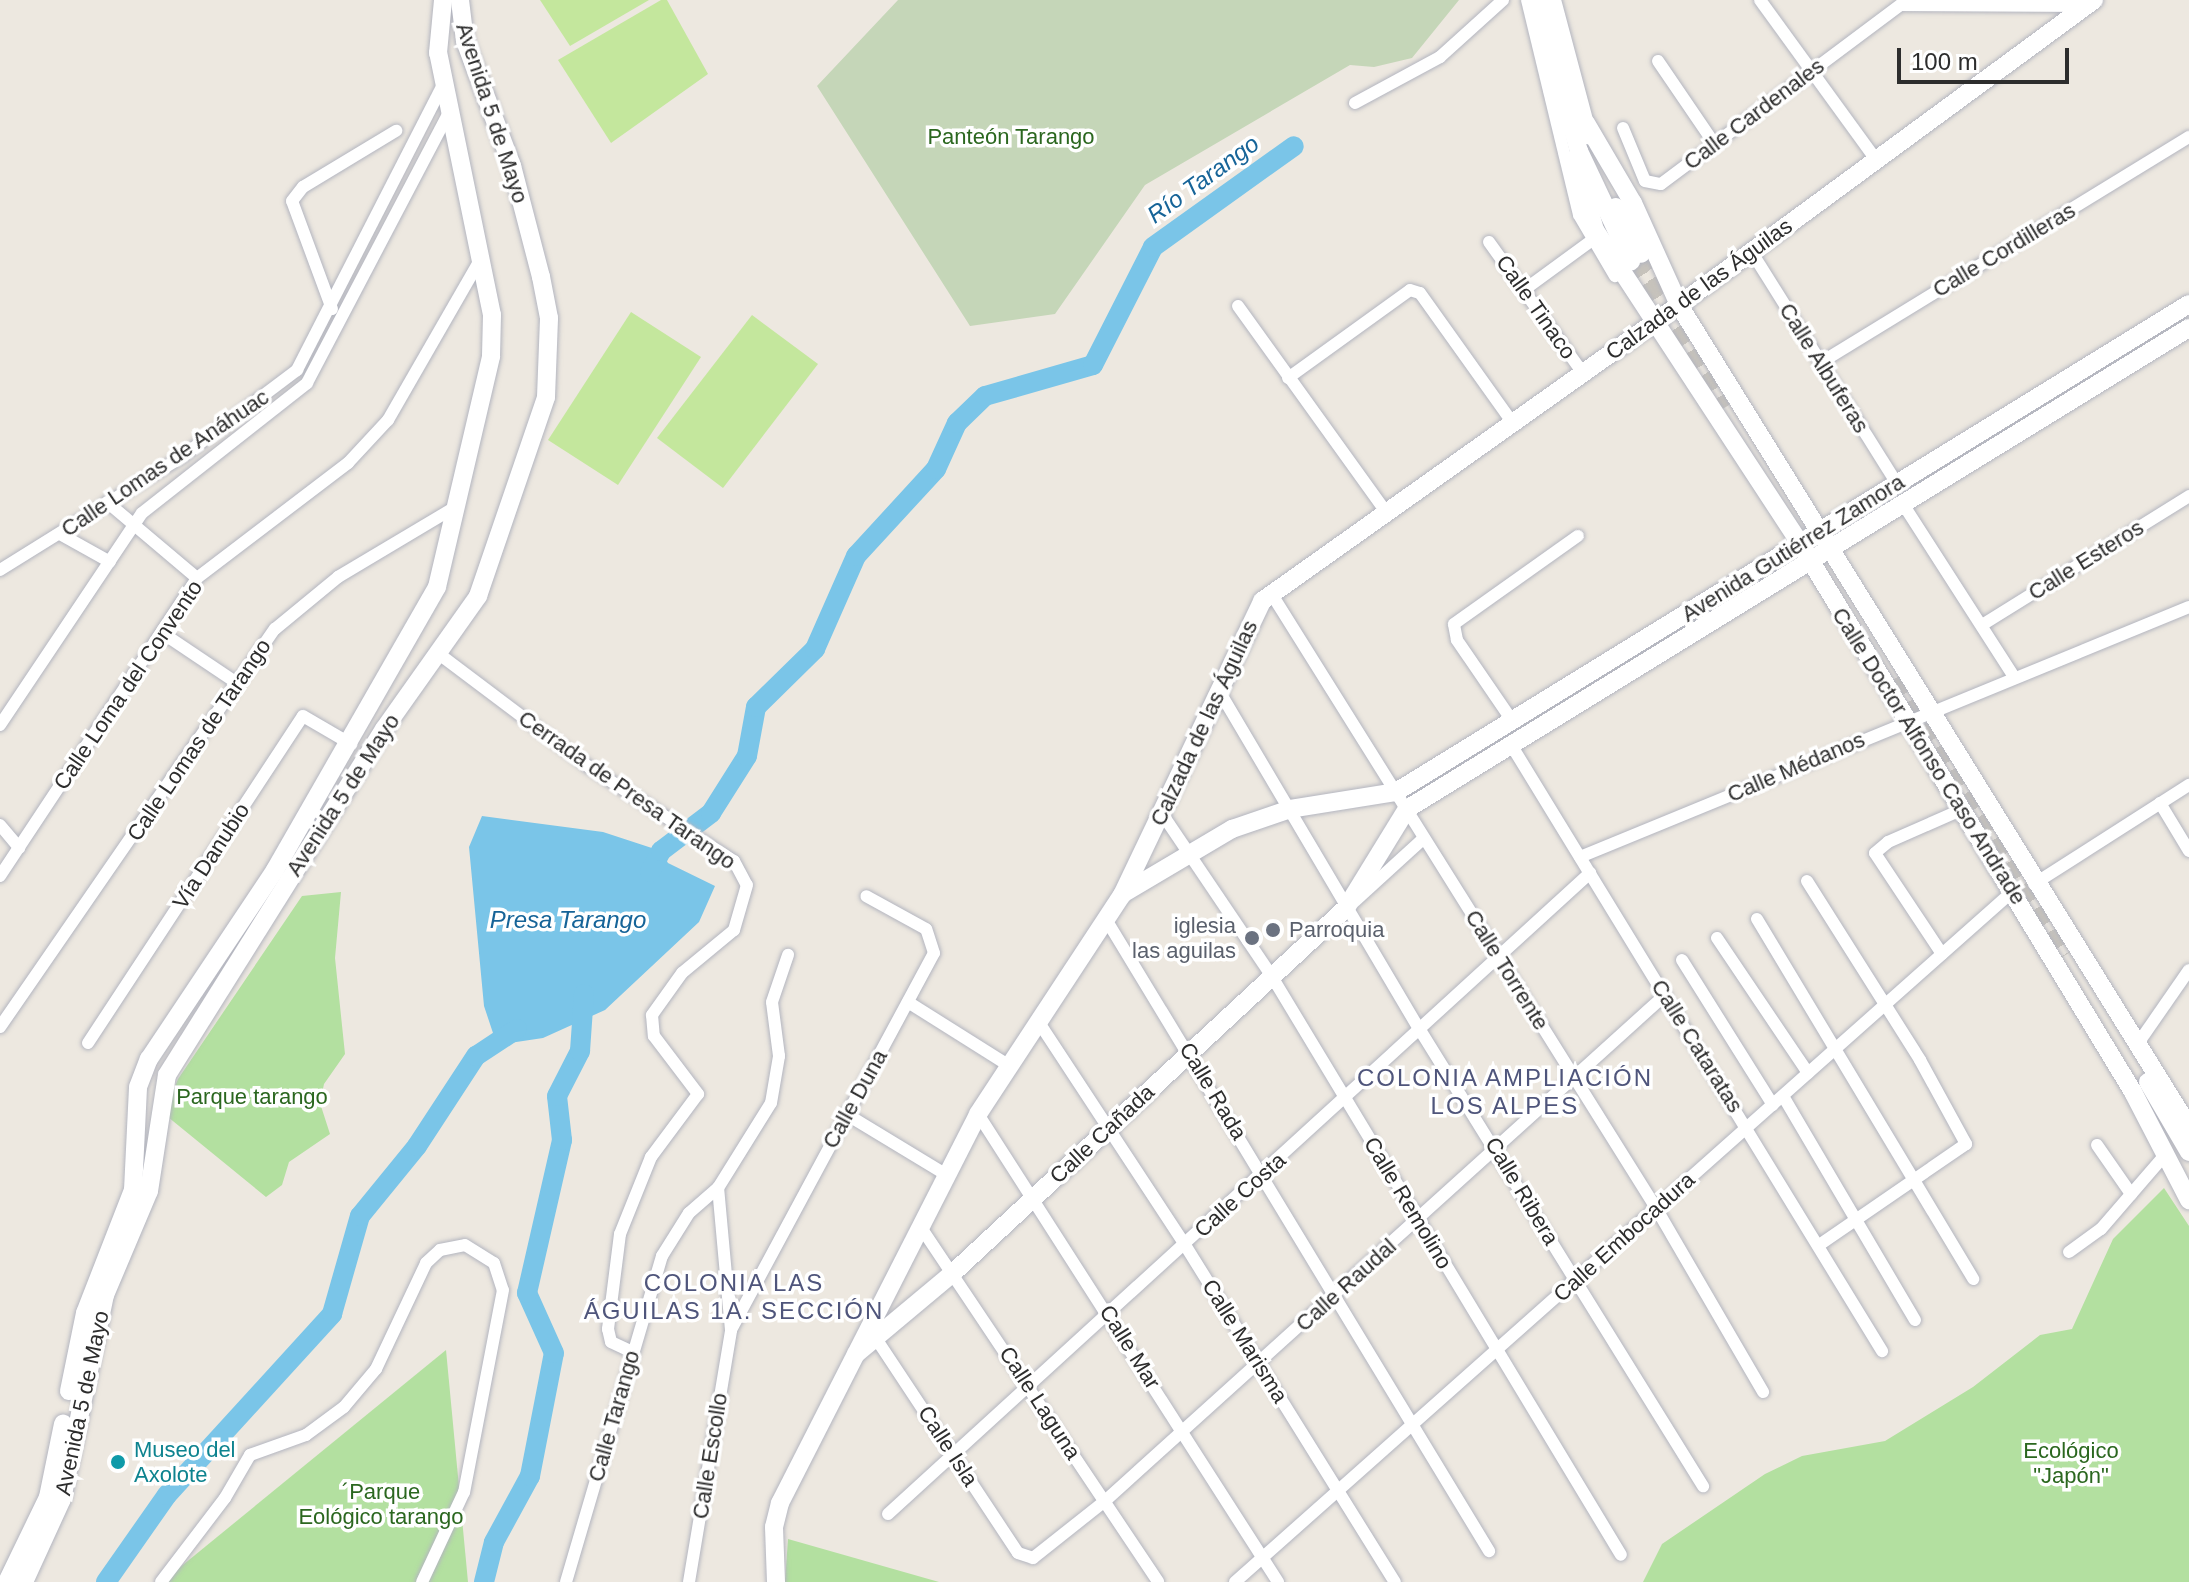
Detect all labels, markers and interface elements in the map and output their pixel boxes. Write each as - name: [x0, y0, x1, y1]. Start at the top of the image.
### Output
- street label: Avenida 5 de Mayo: [450, 20, 534, 206]
- scale bar: [1901, 32, 2073, 82]
- text: 100 m: [1911, 48, 1978, 75]
- street label: Calle Cardenales: [1679, 53, 1829, 175]
- park label: Panteón Tarango: [927, 124, 1095, 150]
- water label: Río Tarango: [1141, 129, 1265, 229]
- street label: Calle Cordilleras: [1928, 197, 2080, 303]
- street label: Calzada de las Águilas: [1601, 213, 1797, 365]
- street label: Calle Tinaco: [1490, 250, 1582, 364]
- street label: Calle Albuferas: [1773, 298, 1875, 438]
- street label: Calle Lomas de Anáhuac: [56, 383, 274, 543]
- street label: Avenida Gutiérrez Zamora: [1677, 469, 1909, 627]
- street label: Calle Esteros: [2024, 514, 2148, 606]
- street label: Calle Loma del Convento: [48, 575, 208, 795]
- street label: Calle Doctor Alfonso Caso Andrade: [1826, 602, 2032, 910]
- street label: Calzada de las Águilas: [1145, 616, 1263, 830]
- street label: Calle Lomas de Tarango: [121, 634, 277, 846]
- street label: Cerrada de Presa Tarango: [513, 705, 741, 875]
- street label: Avenida 5 de Mayo: [281, 709, 405, 881]
- street label: Calle Médanos: [1723, 726, 1869, 808]
- street label: Vía Danubio: [167, 798, 255, 914]
- street label: Calle Torrente: [1460, 905, 1554, 1035]
- water label: Presa Tarango: [490, 906, 646, 934]
- place label: iglesia las aguilas: [1132, 912, 1236, 964]
- place label: Parroquia: [1289, 917, 1384, 943]
- marker: Parroquia: [1264, 921, 1282, 939]
- marker: iglesia las aguilas: [1243, 929, 1261, 947]
- street label: Calle Cataratas: [1646, 975, 1748, 1117]
- street label: Calle Rada: [1174, 1038, 1252, 1144]
- street label: Calle Duna: [817, 1045, 893, 1153]
- district label: COLONIA AMPLIACIÓN LOS ALPES: [1356, 1064, 1654, 1120]
- street label: Calle Cañada: [1044, 1079, 1160, 1189]
- park label: Parque tarango: [176, 1084, 328, 1110]
- street label: Calle Remolino: [1358, 1132, 1458, 1274]
- street label: Calle Ribera: [1480, 1132, 1564, 1250]
- street label: Calle Costa: [1189, 1147, 1291, 1243]
- street label: Calle Embocadura: [1548, 1167, 1700, 1307]
- street label: Calle Raudal: [1290, 1233, 1402, 1337]
- district label: COLONIA LAS ÁGUILAS 1A. SECCIÓN: [584, 1269, 884, 1325]
- street label: Calle Marisma: [1197, 1274, 1293, 1408]
- street label: Calle Mar: [1094, 1300, 1166, 1394]
- street label: Avenida 5 de Mayo: [50, 1308, 114, 1498]
- street label: Calle Laguna: [994, 1341, 1086, 1465]
- street label: Calle Tarango: [583, 1347, 645, 1485]
- street label: Calle Escollo: [687, 1391, 733, 1521]
- street label: Calle Isla: [912, 1401, 984, 1491]
- place label: Museo del Axolote: [134, 1436, 236, 1488]
- park label: Ecológico "Japón": [2023, 1437, 2119, 1488]
- marker: Museo del Axolote: [109, 1453, 127, 1471]
- park label: ´Parque Eológico tarango: [298, 1478, 464, 1530]

